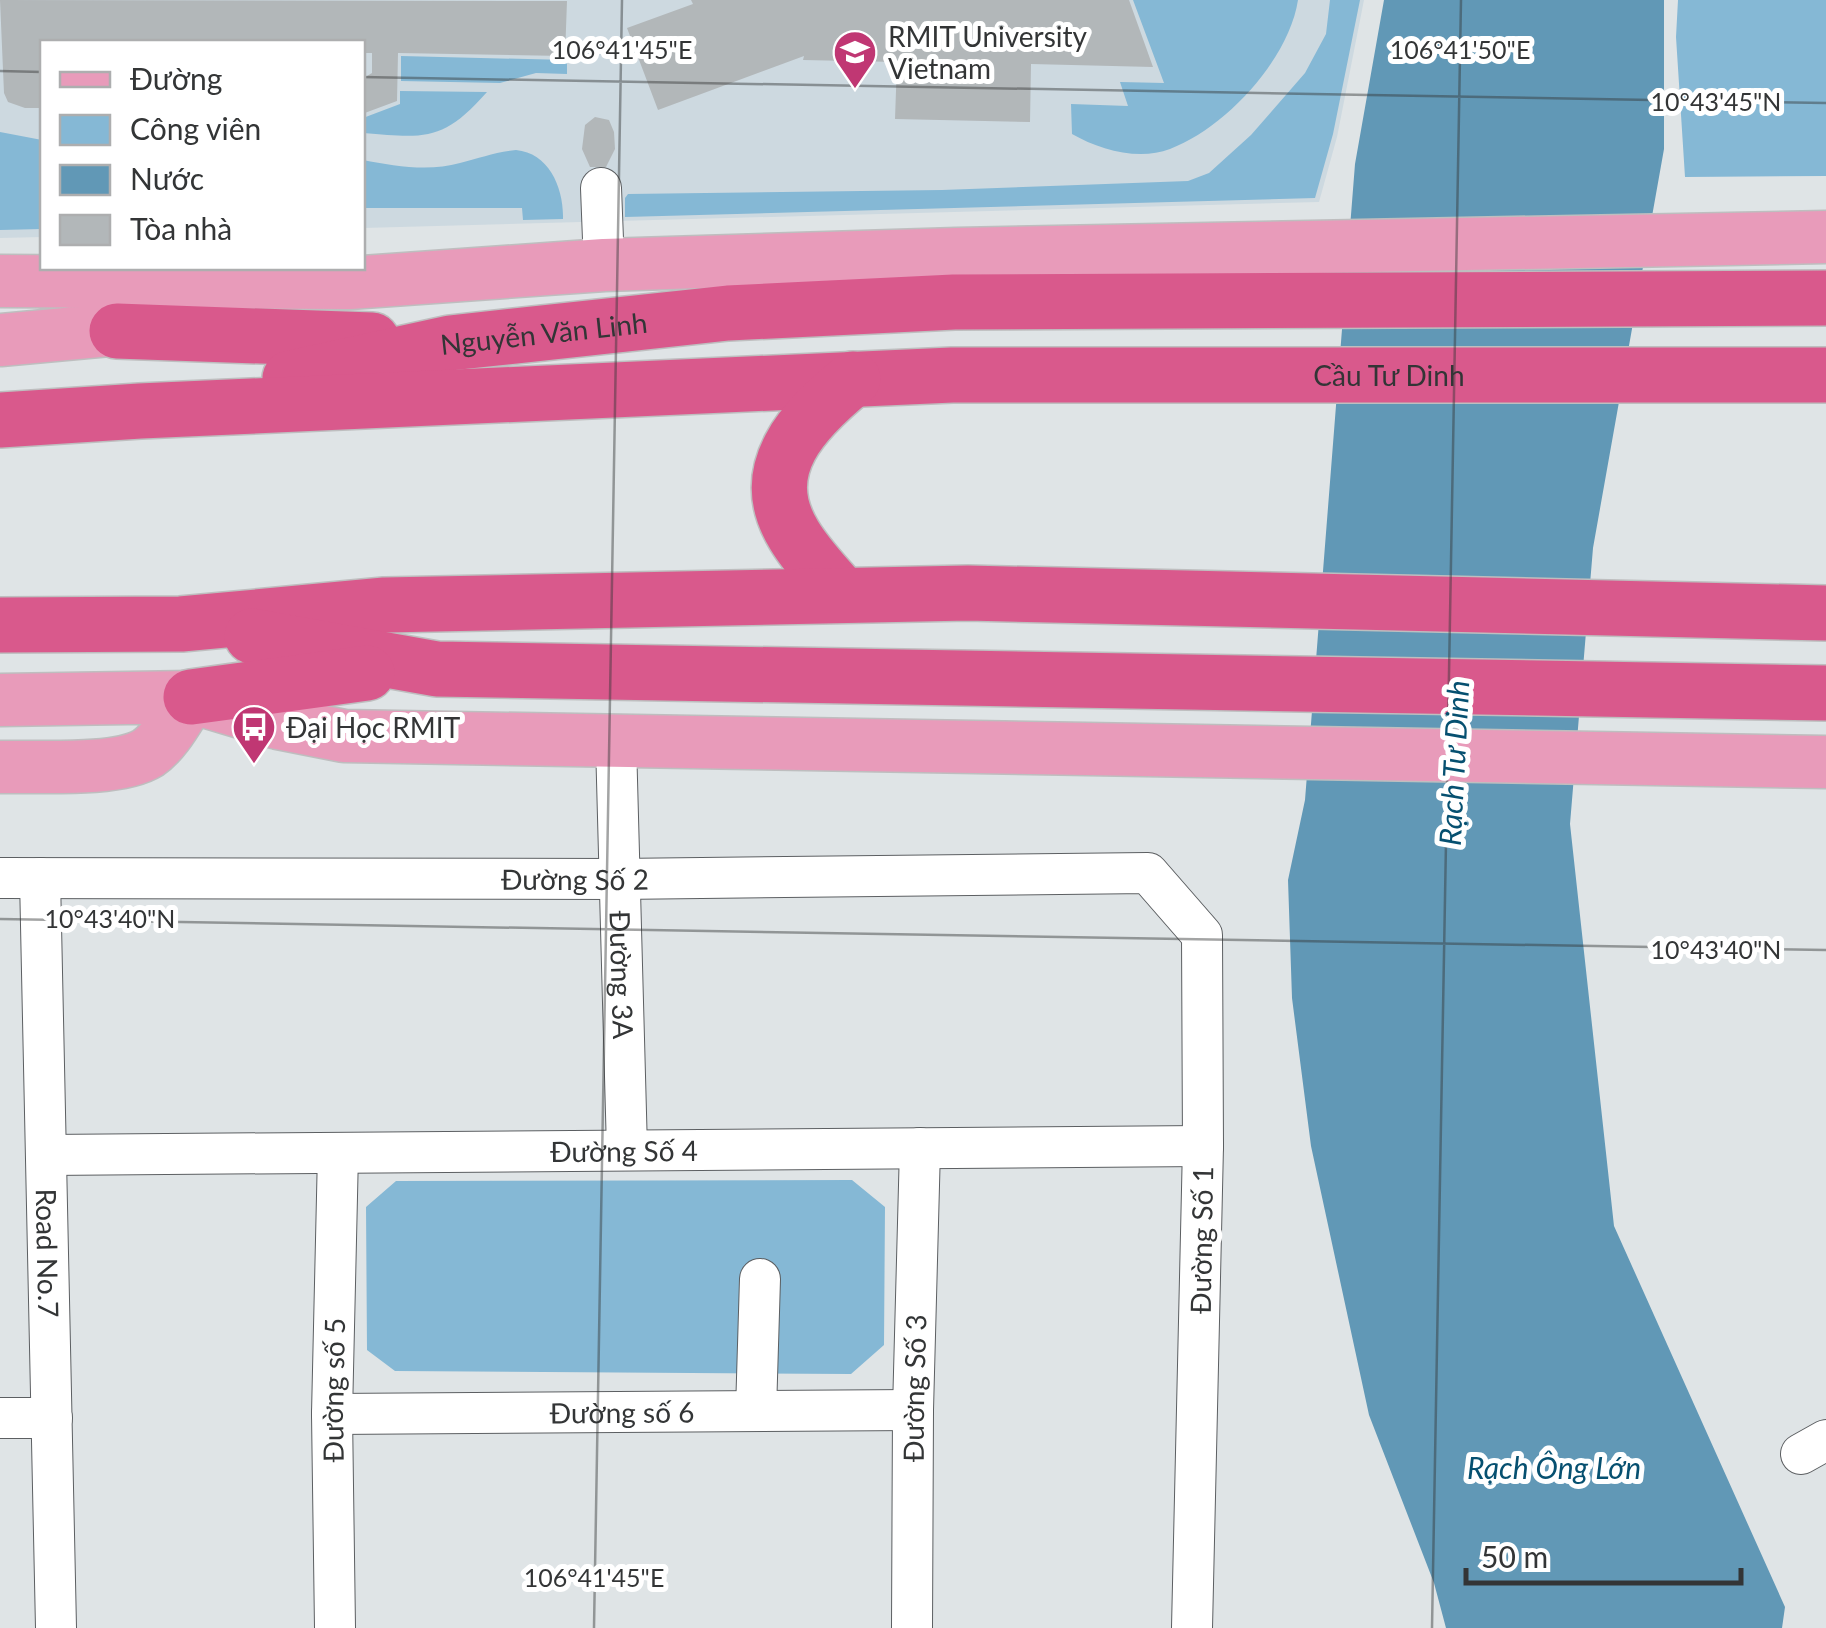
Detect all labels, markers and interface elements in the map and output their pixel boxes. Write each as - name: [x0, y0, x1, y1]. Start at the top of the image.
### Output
- place label: RMIT University Vietnam: [888, 19, 1088, 85]
- school or university icon: RMIT University Vietnam: [832, 29, 878, 90]
- text: 106°41'45"E: [552, 34, 692, 64]
- text: 106°41'50"E: [1390, 34, 1530, 64]
- legend: [40, 40, 365, 270]
- text: Đường: [130, 60, 222, 96]
- text: 10°43'45"N: [1651, 86, 1781, 116]
- text: Công viên: [130, 110, 261, 146]
- text: Nước: [130, 160, 204, 196]
- text: Tòa nhà: [130, 210, 232, 246]
- street label: Nguyễn Văn Linh: [438, 305, 649, 361]
- street label: Cầu Tư Dinh: [1313, 358, 1465, 392]
- water label: Rạch Tư Dinh: [1431, 679, 1475, 847]
- bus stop icon: Đại Học RMIT: [231, 704, 277, 765]
- place label: Đại Học RMIT: [286, 710, 461, 744]
- street label: Đường Số 2: [501, 862, 649, 896]
- text: 10°43'40"N: [45, 903, 175, 933]
- street label: Đường 3A: [604, 910, 641, 1040]
- text: 10°43'40"N: [1651, 934, 1781, 964]
- street label: Đường Số 4: [550, 1133, 698, 1168]
- street label: Đường Số 1: [1183, 1166, 1219, 1314]
- street label: Road No.7: [30, 1188, 66, 1318]
- street label: Đường Số 3: [896, 1314, 933, 1462]
- street label: Đường số 5: [315, 1317, 351, 1463]
- street label: Đường số 6: [549, 1395, 695, 1430]
- water label: Rạch Ông Lớn: [1467, 1449, 1641, 1485]
- scale bar: [1466, 1523, 1741, 1585]
- text: 50 m: [1481, 1538, 1548, 1574]
- text: 106°41'45"E: [524, 1562, 664, 1592]

